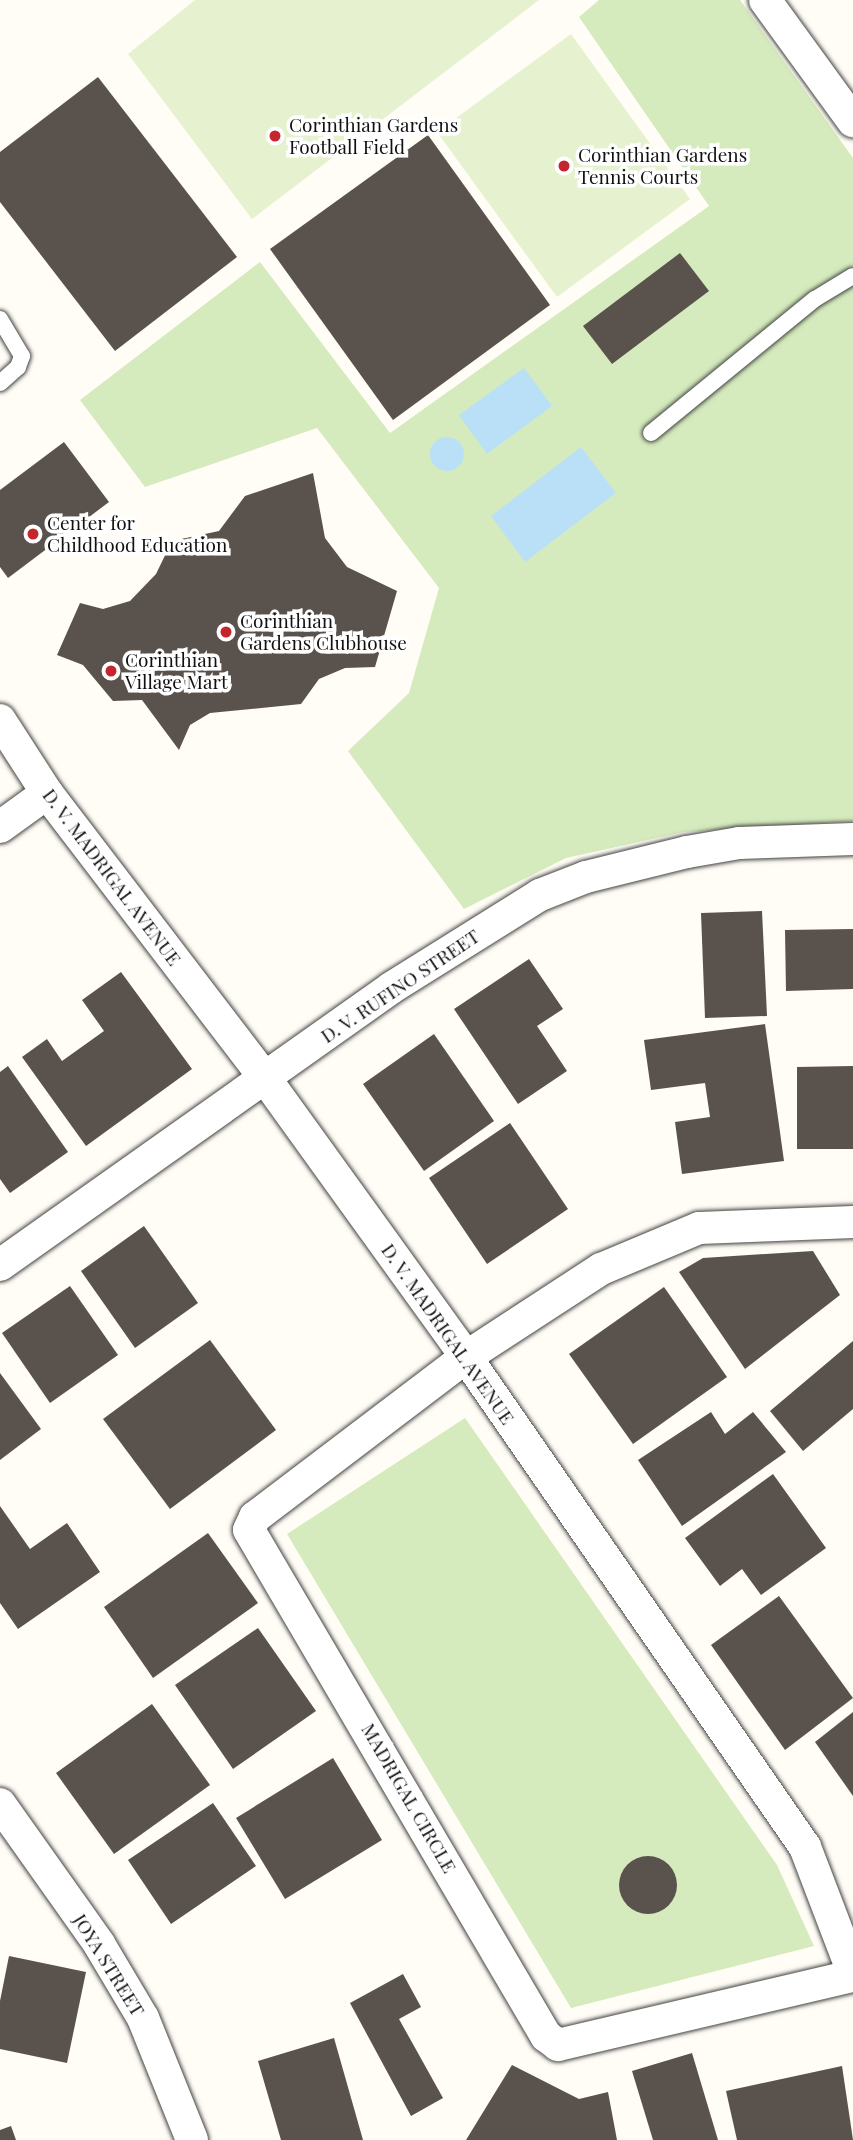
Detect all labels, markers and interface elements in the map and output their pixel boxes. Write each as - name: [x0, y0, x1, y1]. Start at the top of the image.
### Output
- place label: Corinthian Gardens Football Field: [289, 114, 458, 158]
- marker: Corinthian Gardens Football Field: [267, 128, 283, 144]
- place label: Corinthian Gardens Tennis Courts: [578, 144, 747, 188]
- marker: Corinthian Gardens Tennis Courts: [556, 158, 572, 174]
- place label: Center for Childhood Education: [47, 512, 227, 556]
- marker: Center for Childhood Education: [25, 526, 41, 542]
- place label: Corinthian Gardens Clubhouse: [240, 610, 407, 654]
- marker: Corinthian Gardens Clubhouse: [218, 624, 234, 640]
- place label: Corinthian Village Mart: [125, 649, 228, 693]
- marker: Corinthian Village Mart: [103, 663, 119, 679]
- street label: D. V. MADRIGAL AVENUE: [38, 784, 186, 970]
- street label: D. V. RUFINO STREET: [316, 924, 484, 1048]
- street label: D. V. MADRIGAL AVENUE: [377, 1239, 519, 1429]
- street label: MADRIGAL CIRCLE: [357, 1719, 461, 1877]
- street label: JOYA STREET: [69, 1910, 149, 2020]

